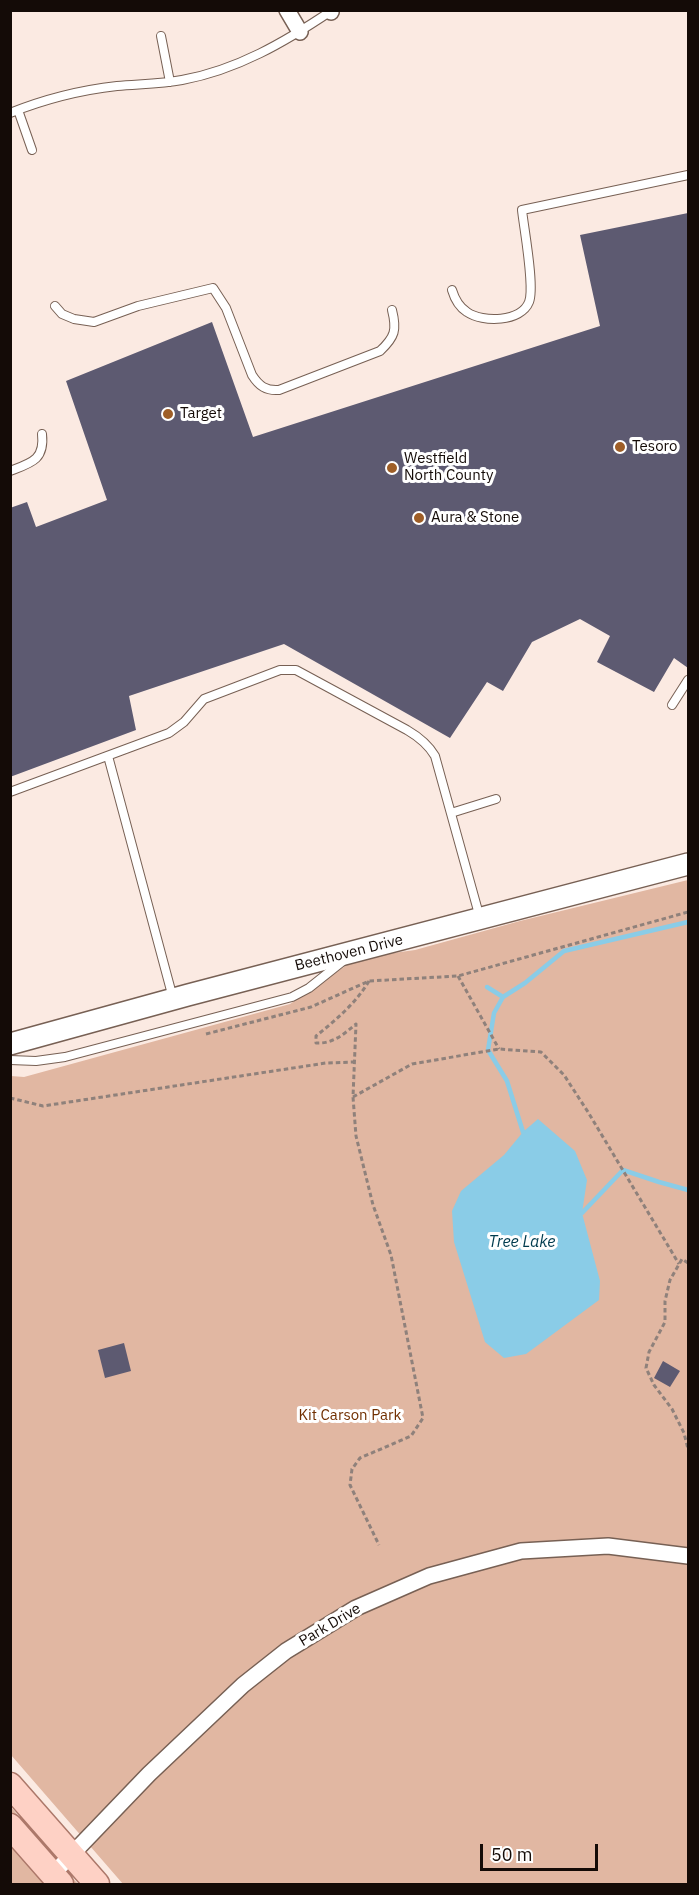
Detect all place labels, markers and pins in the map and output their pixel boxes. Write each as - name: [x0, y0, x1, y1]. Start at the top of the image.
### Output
- place label: Target: [180, 405, 222, 423]
- marker: Target: [161, 407, 175, 421]
- place label: Tesoro: [632, 438, 677, 456]
- marker: Tesoro: [613, 440, 627, 454]
- place label: Westfield North County: [404, 450, 493, 485]
- marker: Westfield North County: [385, 461, 399, 475]
- place label: Aura & Stone: [431, 509, 519, 527]
- marker: Aura & Stone: [412, 511, 426, 525]

